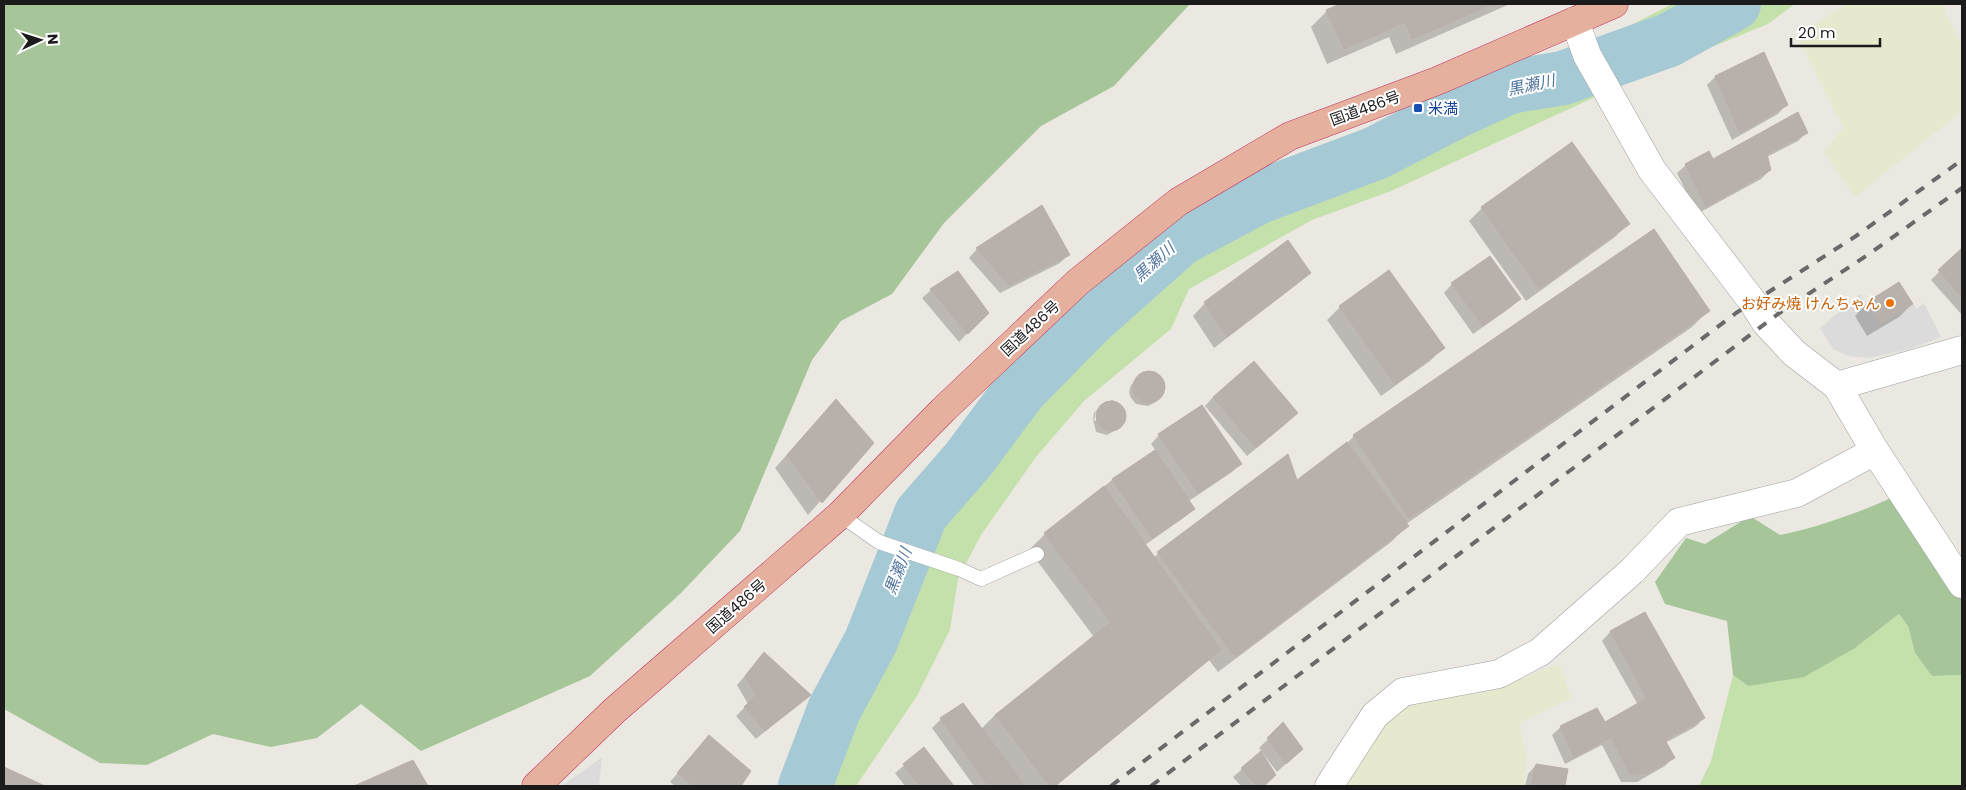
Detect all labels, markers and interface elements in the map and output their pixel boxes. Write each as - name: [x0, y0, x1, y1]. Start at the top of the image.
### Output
- north arrow: [15, 15, 65, 65]
- scale bar: [1791, 15, 1880, 47]
- text: 20 m: [1798, 22, 1836, 43]
- text: N: [43, 33, 63, 45]
- water label: 黒瀬川: [1505, 68, 1559, 101]
- street label: 国道486号: [1327, 86, 1403, 130]
- place label: 米満: [1428, 98, 1458, 119]
- marker: 米満: [1412, 102, 1424, 114]
- water label: 黒瀬川: [1128, 236, 1181, 287]
- place label: お好み焼 けんちゃん: [1741, 293, 1880, 314]
- street label: 国道486号: [996, 295, 1064, 361]
- marker: お好み焼 けんちゃん: [1884, 297, 1896, 309]
- water label: 黒瀬川: [879, 543, 918, 598]
- street label: 国道486号: [701, 574, 771, 638]

